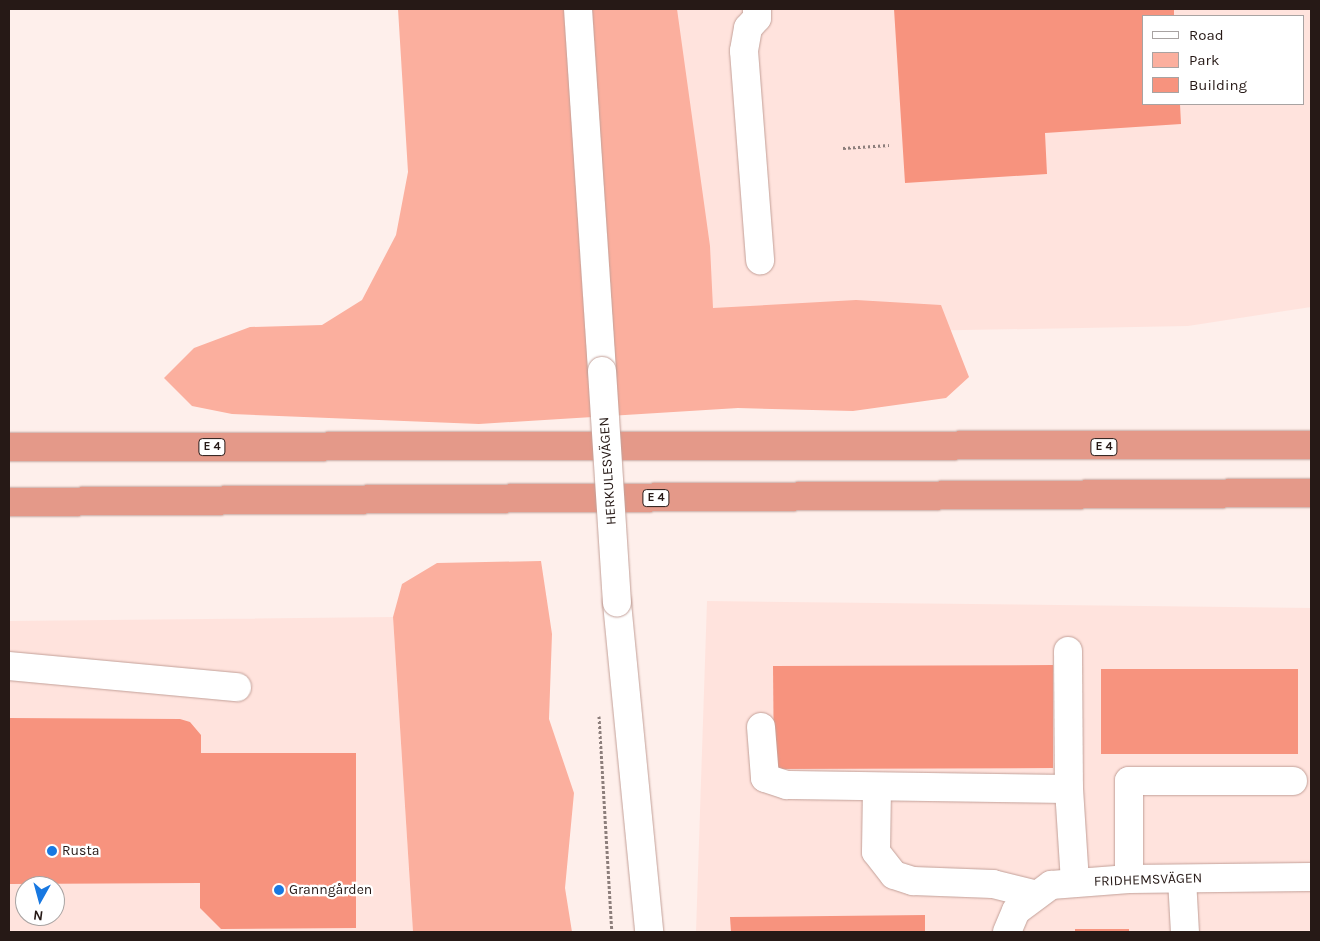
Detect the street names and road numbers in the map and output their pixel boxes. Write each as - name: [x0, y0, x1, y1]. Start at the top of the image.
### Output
- street label: HERKULESVÄGEN: [596, 416, 620, 526]
- road number: E 4: [198, 438, 226, 457]
- road number: E 4: [1090, 438, 1118, 457]
- road number: E 4: [642, 488, 670, 508]
- street label: FRIDHEMSVÄGEN: [1093, 870, 1203, 890]

